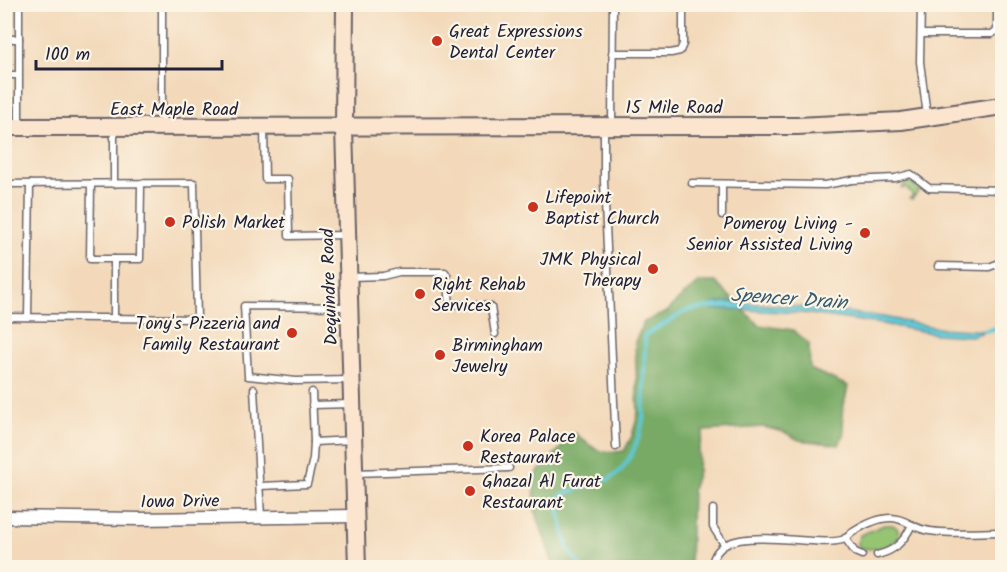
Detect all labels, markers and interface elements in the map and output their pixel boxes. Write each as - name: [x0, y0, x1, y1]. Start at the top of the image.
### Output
- place label: Great Expressions Dental Center: [449, 18, 583, 68]
- scale bar: [36, 33, 222, 71]
- marker: Great Expressions Dental Center: [430, 34, 444, 48]
- text: 100 m: [45, 41, 90, 70]
- street label: 15 Mile Road: [626, 94, 723, 123]
- street label: East Maple Road: [110, 96, 239, 125]
- place label: Lifepoint Baptist Church: [545, 184, 659, 234]
- marker: Lifepoint Baptist Church: [526, 200, 540, 214]
- place label: Polish Market: [182, 209, 286, 238]
- place label: Pomeroy Living - Senior Assisted Living: [687, 210, 853, 260]
- marker: Polish Market: [163, 215, 177, 229]
- marker: Pomeroy Living - Senior Assisted Living: [858, 226, 872, 240]
- street label: Dequindre Road: [314, 227, 347, 346]
- place label: JMK Physical Therapy: [540, 246, 642, 296]
- marker: JMK Physical Therapy: [646, 262, 660, 276]
- place label: Right Rehab Services: [432, 271, 526, 321]
- water label: Spencer Drain: [730, 280, 850, 320]
- marker: Right Rehab Services: [413, 287, 427, 301]
- place label: Tony's Pizzeria and Family Restaurant: [136, 310, 281, 360]
- marker: Tony's Pizzeria and Family Restaurant: [285, 326, 299, 340]
- place label: Birmingham Jewelry: [452, 332, 543, 382]
- marker: Birmingham Jewelry: [433, 348, 447, 362]
- place label: Korea Palace Restaurant: [480, 423, 576, 473]
- marker: Korea Palace Restaurant: [461, 439, 475, 453]
- place label: Ghazal Al Furat Restaurant: [482, 468, 602, 518]
- marker: Ghazal Al Furat Restaurant: [463, 484, 477, 498]
- street label: Iowa Drive: [140, 487, 220, 518]

